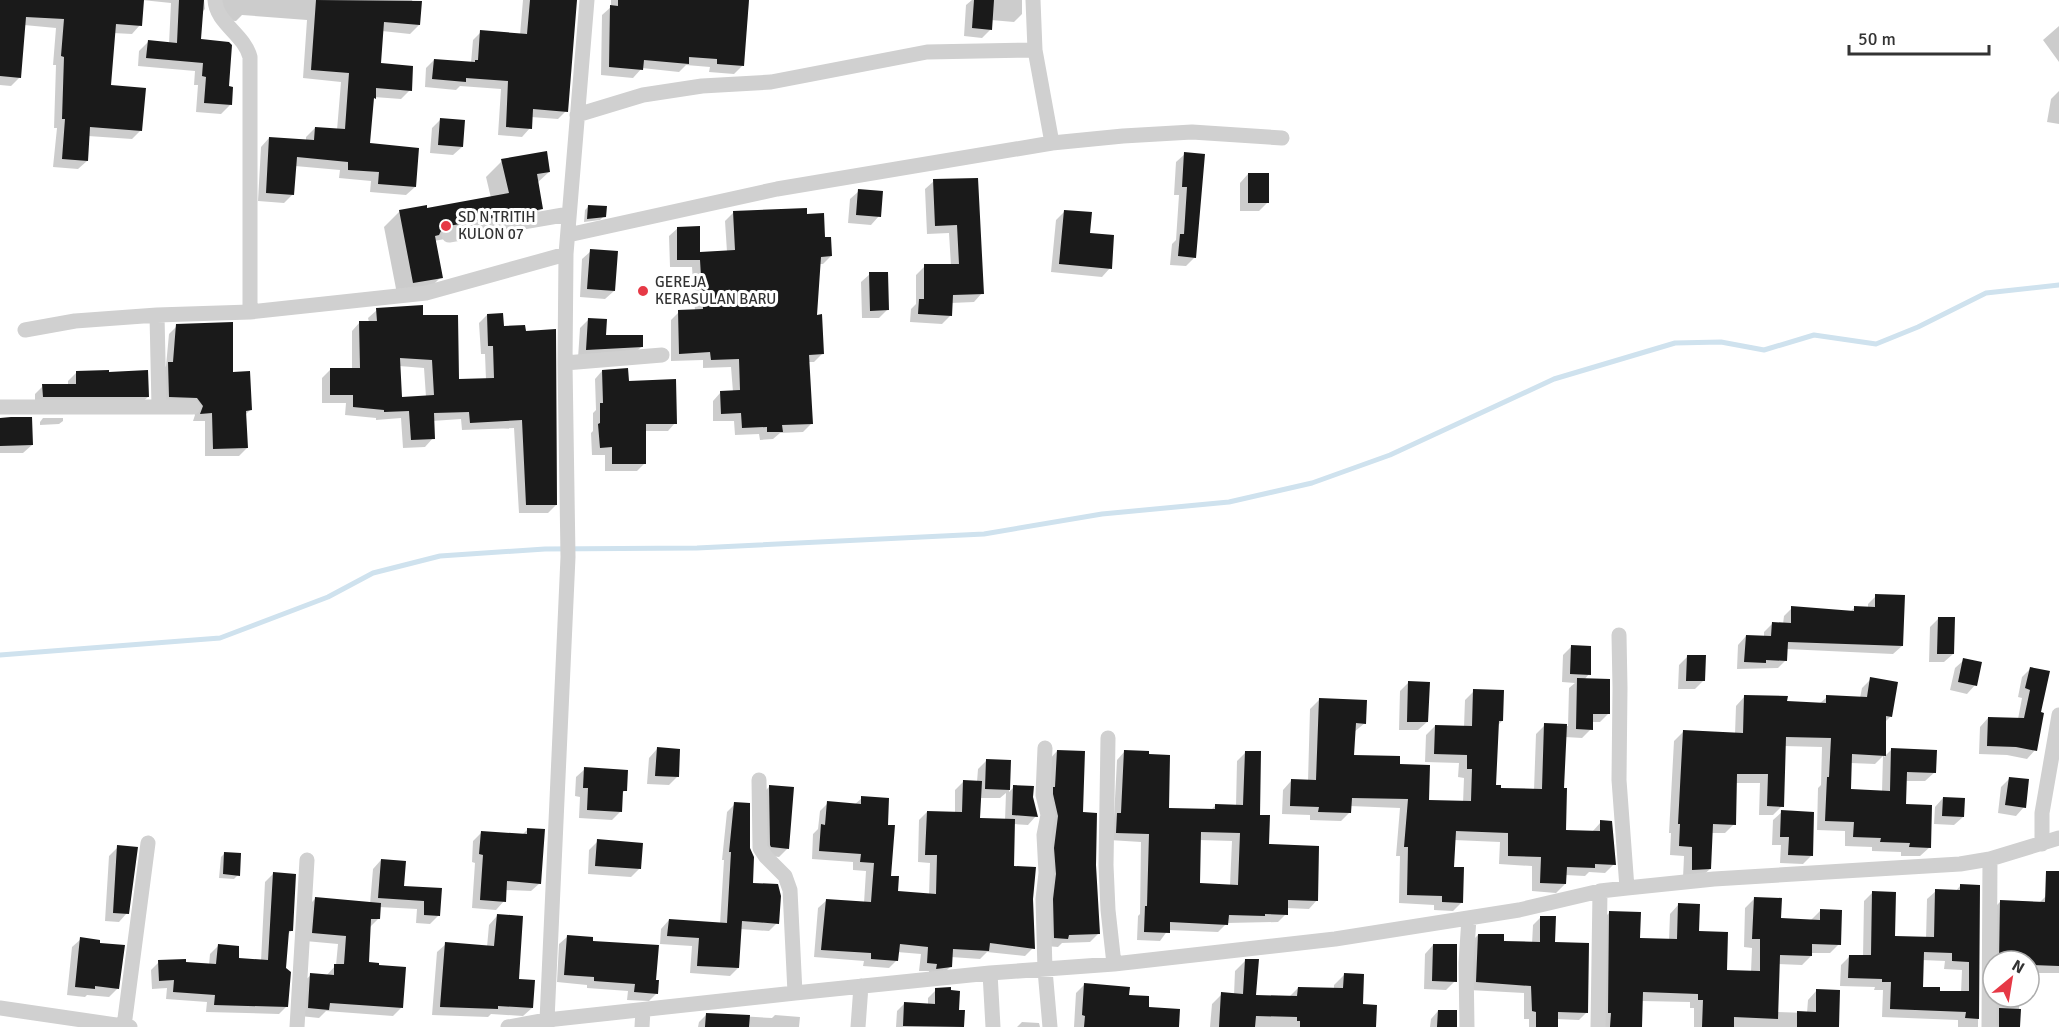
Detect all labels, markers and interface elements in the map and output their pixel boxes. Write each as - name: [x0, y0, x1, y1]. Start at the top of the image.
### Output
- scale bar: [1849, 18, 1988, 56]
- text: 50 m: [1858, 28, 1896, 50]
- place label: SD N TRITIH KULON 07: [458, 208, 536, 243]
- marker: SD N TRITIH KULON 07: [439, 219, 453, 233]
- place label: GEREJA KERASULAN BARU: [655, 273, 776, 308]
- marker: GEREJA KERASULAN BARU: [636, 284, 650, 298]
- north arrow: [1981, 949, 2041, 1009]
- text: N: [2008, 955, 2028, 978]

